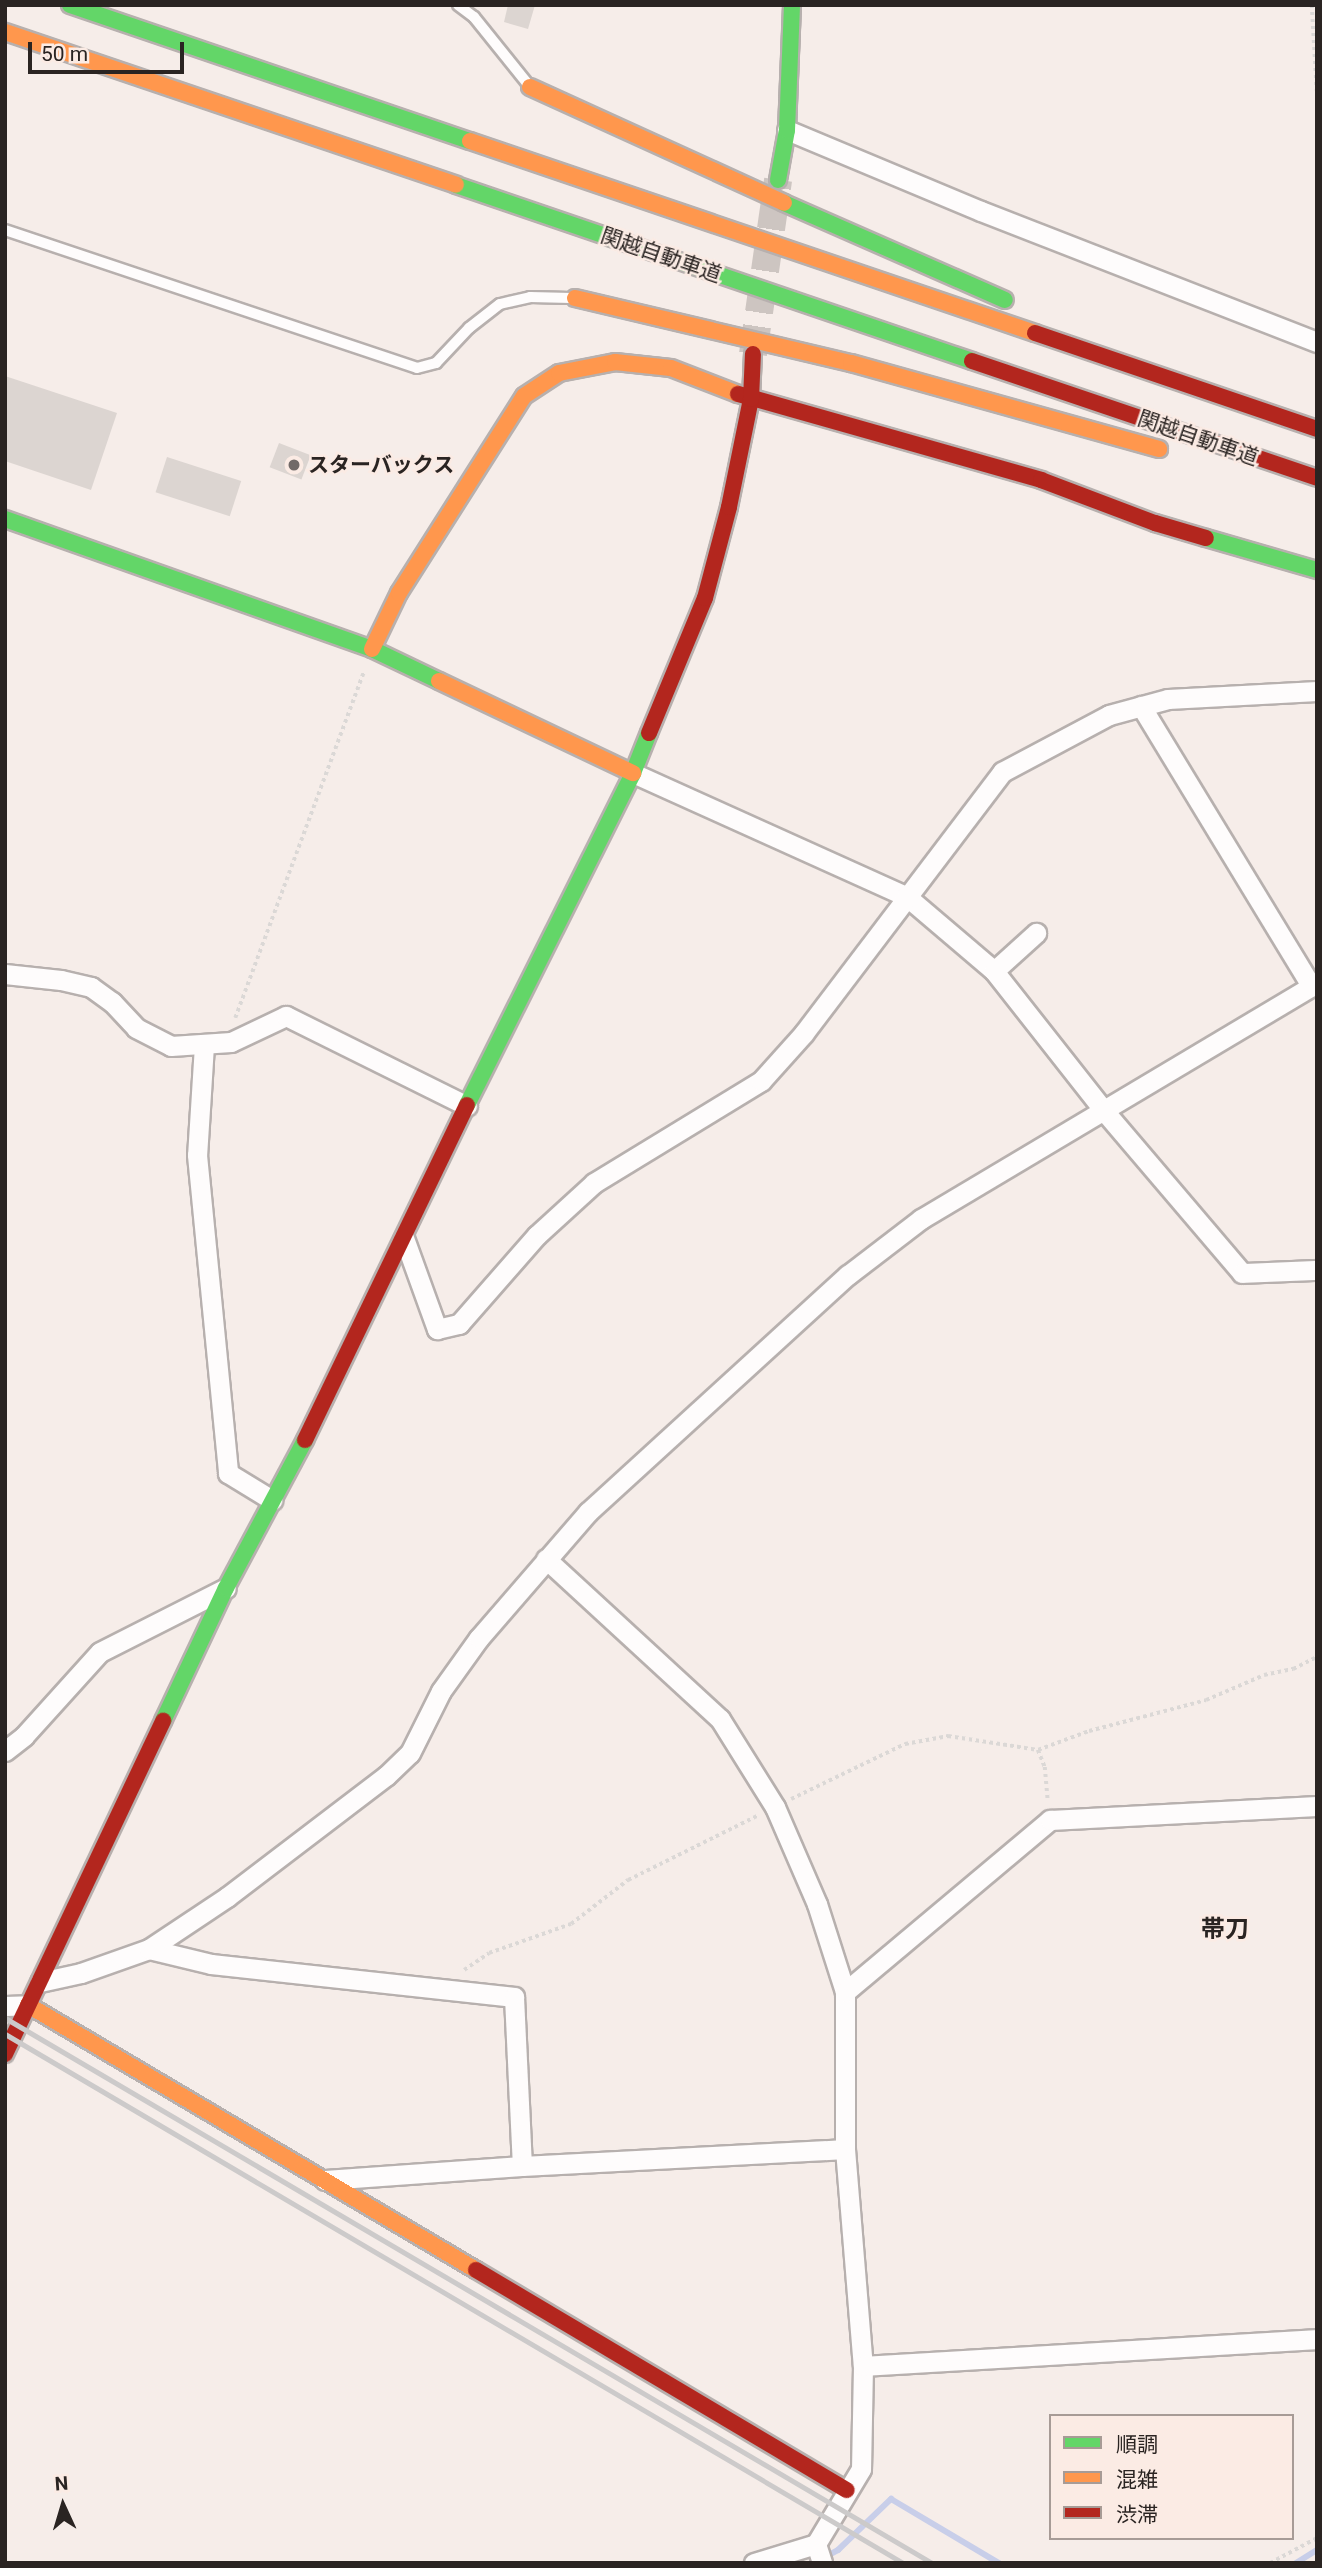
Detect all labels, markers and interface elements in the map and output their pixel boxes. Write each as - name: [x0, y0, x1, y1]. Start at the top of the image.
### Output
- scale bar: [32, 28, 187, 72]
- text: 50 m: [41, 42, 88, 66]
- street label: 関越自動車道: [597, 223, 725, 287]
- street label: 関越自動車道: [1134, 406, 1262, 470]
- place label: スターバックス: [308, 452, 455, 478]
- marker: スターバックス: [286, 457, 302, 473]
- district label: 帯刀: [1201, 1916, 1249, 1944]
- legend: [1049, 2414, 1294, 2540]
- text: 順調: [1116, 2433, 1158, 2457]
- text: 混雑: [1116, 2468, 1158, 2492]
- north arrow: [28, 2470, 98, 2540]
- text: N: [54, 2472, 69, 2495]
- text: 渋滞: [1116, 2503, 1158, 2527]

